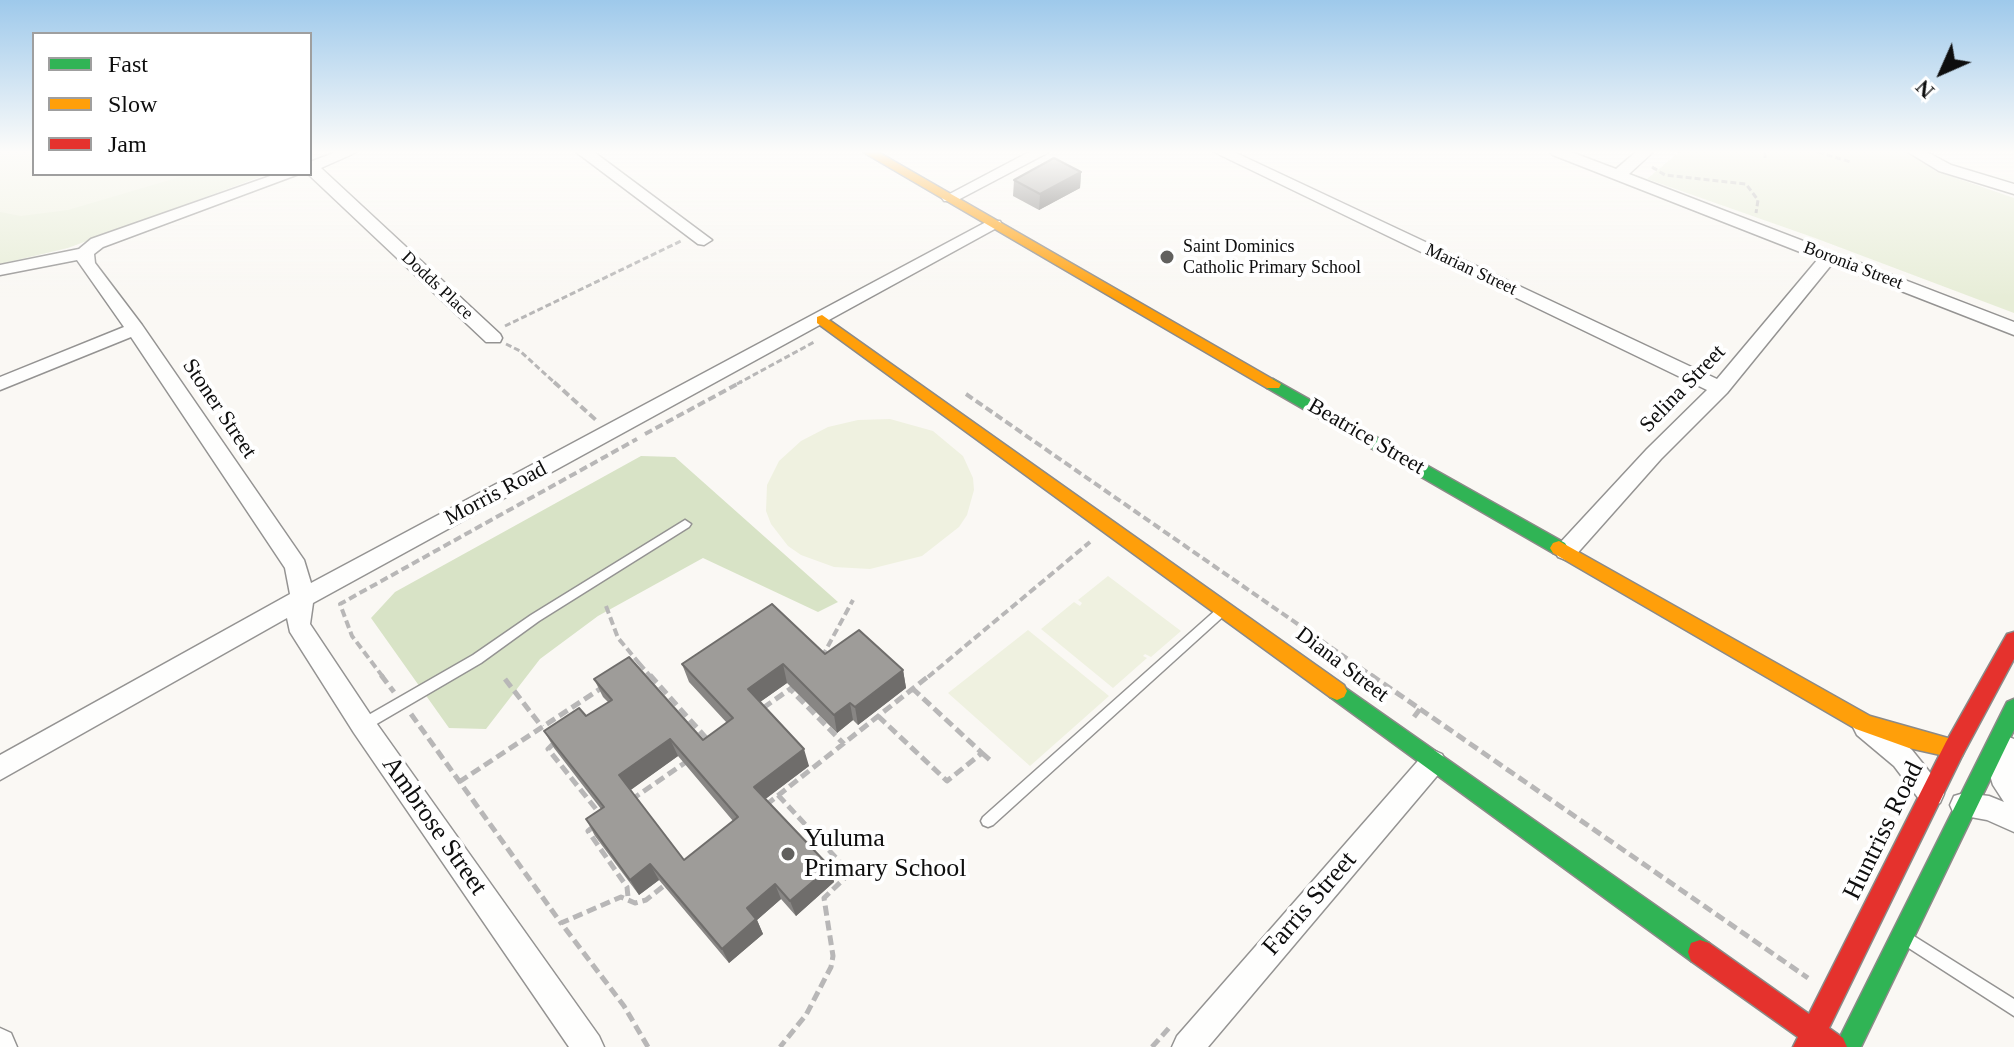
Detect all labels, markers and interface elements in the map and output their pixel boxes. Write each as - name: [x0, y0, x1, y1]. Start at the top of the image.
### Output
- legend: [32, 32, 312, 176]
- north arrow: [1902, 32, 1982, 112]
- text: Fast: [108, 51, 148, 77]
- text: N: [1910, 75, 1939, 104]
- text: Slow: [108, 91, 157, 117]
- text: Jam: [108, 131, 147, 157]
- place label: Saint Dominics Catholic Primary School: [1183, 236, 1361, 278]
- street label: Boronia Street: [1800, 237, 1906, 295]
- street label: Marian Street: [1422, 239, 1520, 301]
- street label: Dodds Place: [397, 247, 477, 325]
- marker: Saint Dominics Catholic Primary School: [1158, 248, 1176, 266]
- street label: Selina Street: [1635, 340, 1731, 438]
- street label: Stoner Street: [176, 354, 262, 464]
- street label: Beatrice Street: [1303, 393, 1429, 481]
- street label: Morris Road: [440, 456, 552, 532]
- street label: Diana Street: [1290, 622, 1394, 708]
- street label: Ambrose Street: [375, 751, 493, 901]
- street label: Huntriss Road: [1837, 757, 1931, 905]
- place label: Yuluma Primary School: [804, 823, 966, 884]
- marker: Yuluma Primary School: [779, 845, 797, 863]
- street label: Farris Street: [1256, 846, 1364, 962]

